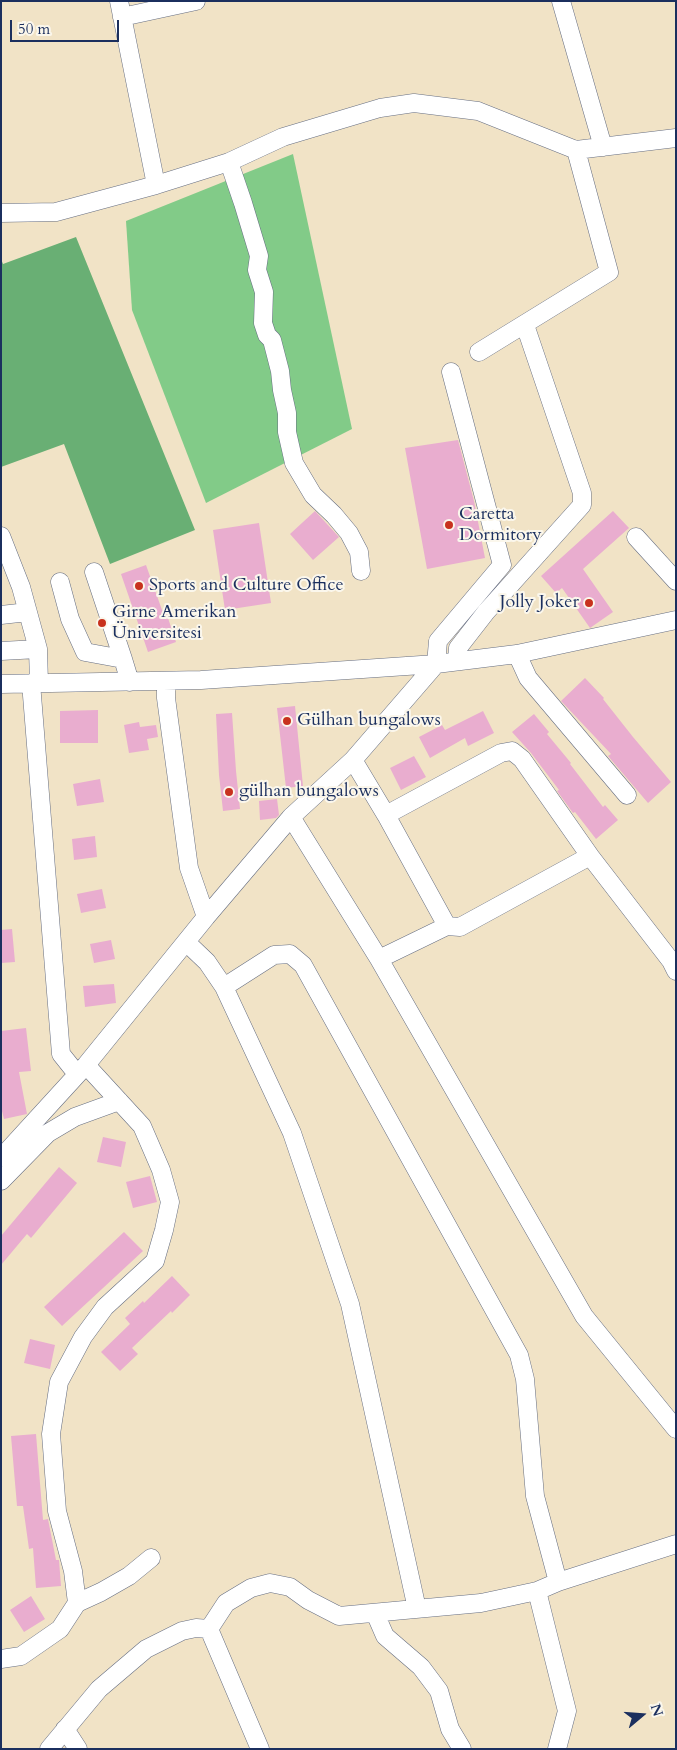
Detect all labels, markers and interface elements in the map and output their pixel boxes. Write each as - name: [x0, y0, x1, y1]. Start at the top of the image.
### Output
- scale bar: [12, 10, 121, 42]
- text: 50 m: [18, 19, 50, 39]
- place label: Caretta Dormitory: [459, 504, 542, 546]
- marker: Caretta Dormitory: [443, 519, 455, 531]
- place label: Sports and Culture Office: [149, 575, 344, 597]
- marker: Sports and Culture Office: [133, 580, 145, 592]
- place label: Jolly Joker: [499, 592, 579, 614]
- marker: Jolly Joker: [583, 597, 595, 609]
- place label: Girne Amerikan Üniversitesi: [112, 602, 237, 644]
- marker: Girne Amerikan Üniversitesi: [96, 617, 108, 629]
- place label: Gülhan bungalows: [297, 710, 441, 732]
- marker: Gülhan bungalows: [281, 715, 293, 727]
- place label: gülhan bungalows: [239, 781, 379, 803]
- marker: gülhan bungalows: [223, 786, 235, 798]
- north arrow: [617, 1690, 667, 1740]
- text: N: [646, 1701, 668, 1719]

